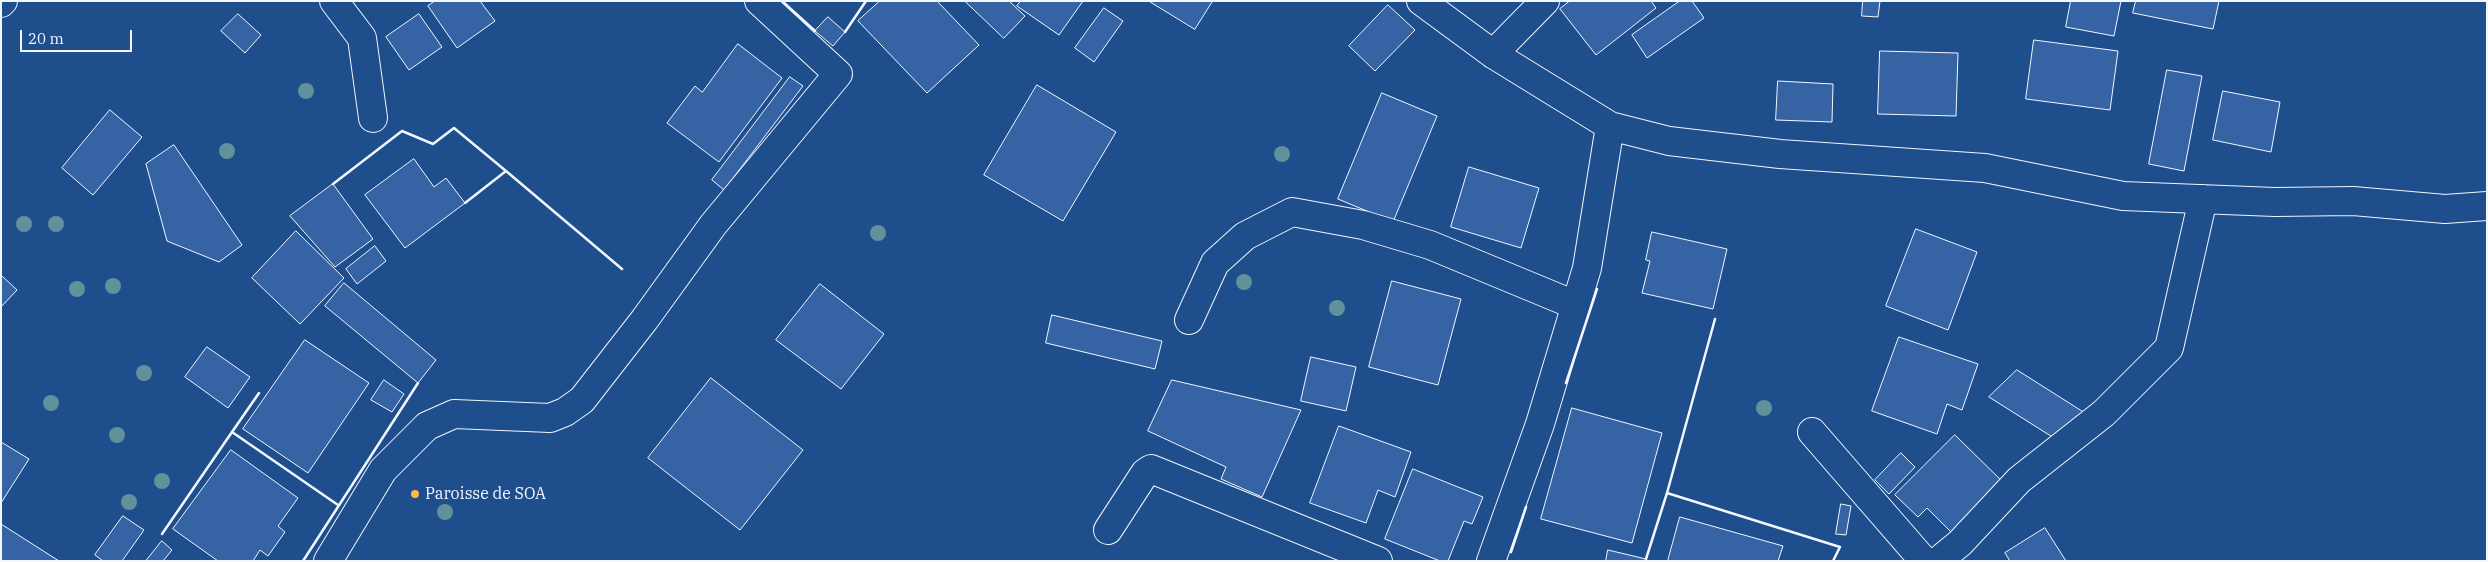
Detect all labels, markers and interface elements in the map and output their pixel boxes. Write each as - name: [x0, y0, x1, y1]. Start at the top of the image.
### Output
- scale bar: [22, 20, 135, 52]
- text: 20 m: [28, 29, 64, 48]
- place label: Paroisse de SOA: [425, 484, 546, 504]
- marker: Paroisse de SOA: [409, 488, 421, 500]

